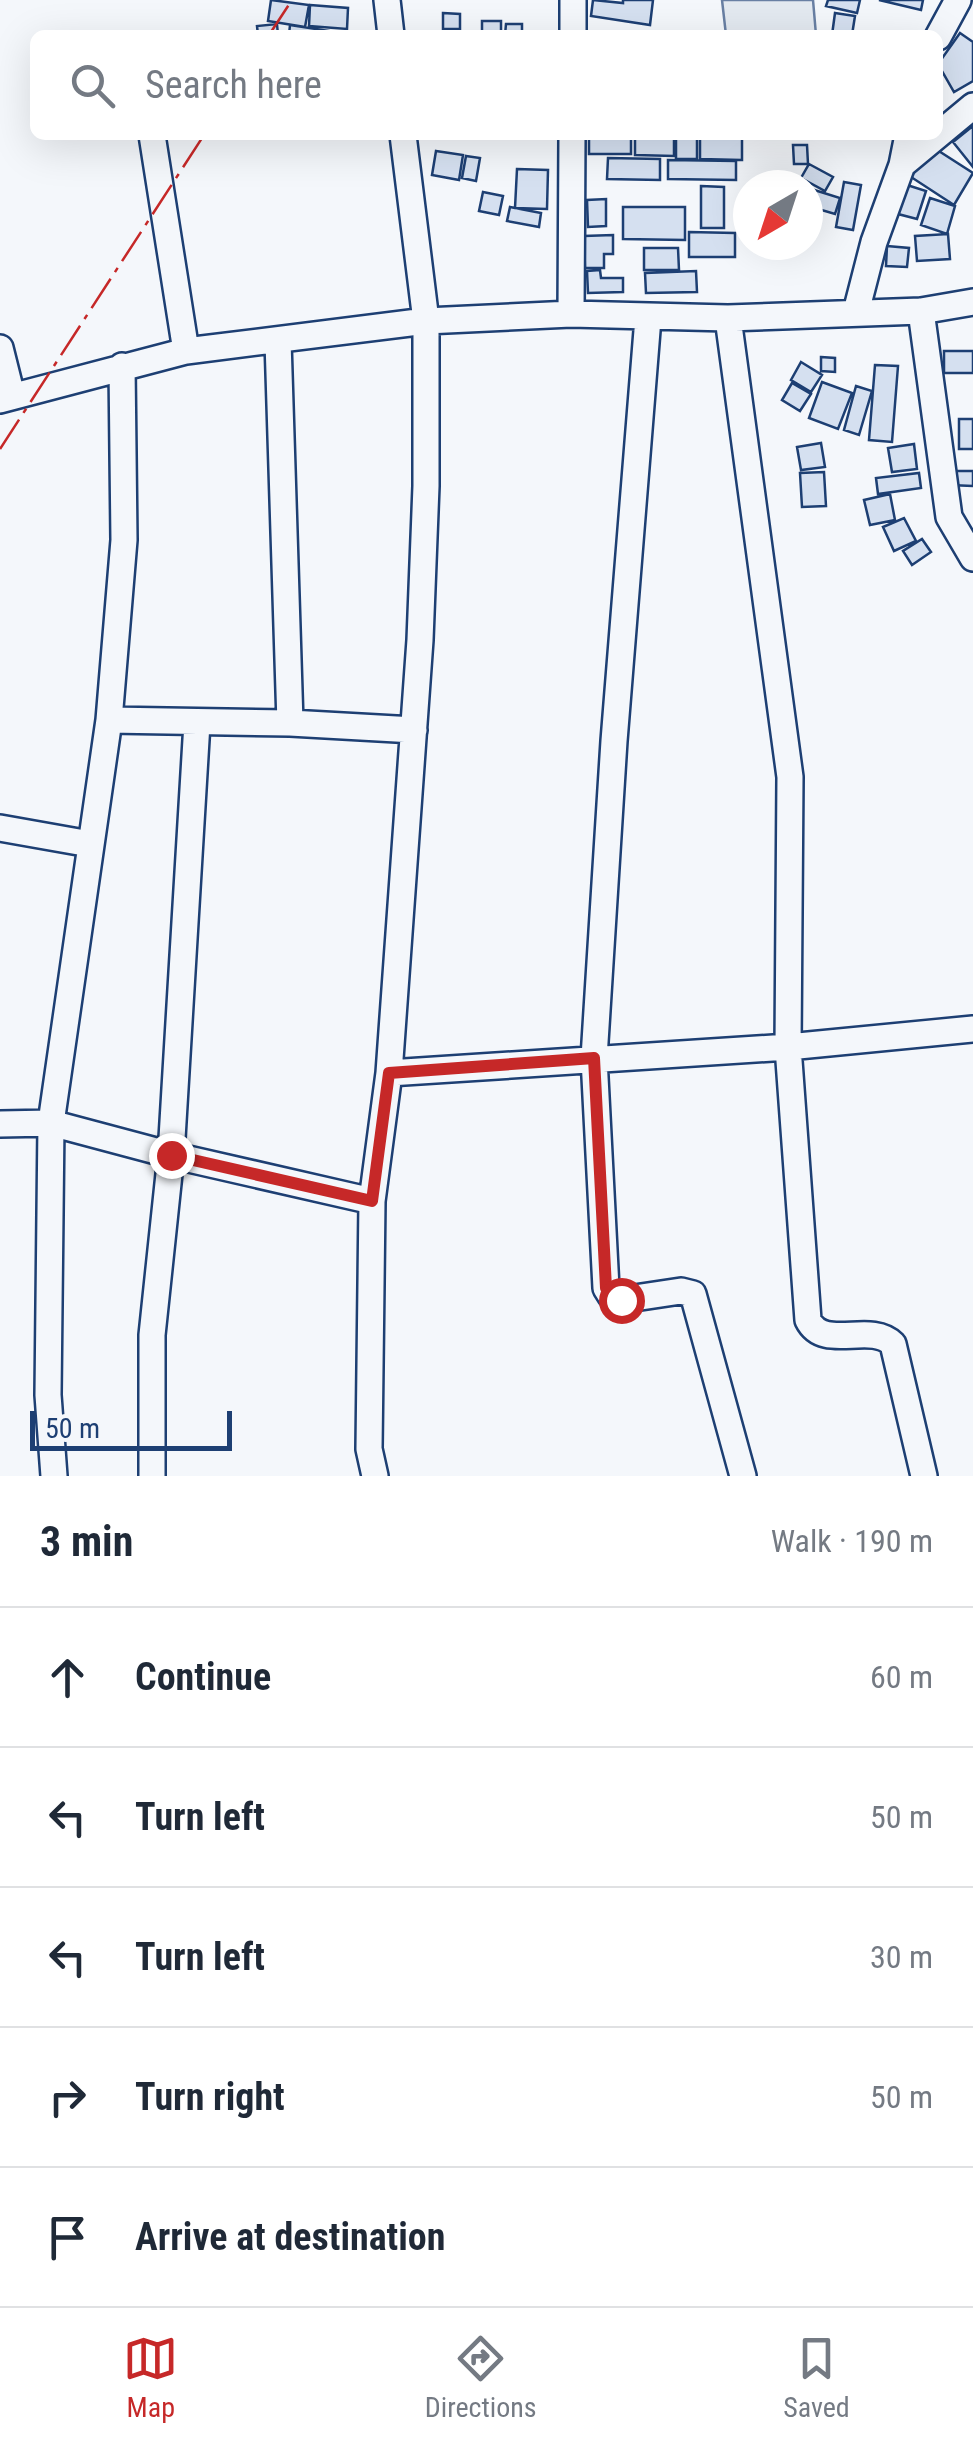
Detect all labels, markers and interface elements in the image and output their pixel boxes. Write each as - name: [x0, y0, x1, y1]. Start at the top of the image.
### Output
- search box: [30, 30, 943, 140]
- icon: search: [65, 58, 120, 113]
- text: Search here: [145, 63, 322, 107]
- north arrow: [733, 170, 823, 260]
- route end: [149, 1133, 195, 1179]
- route start: [599, 1278, 645, 1324]
- scale bar: [30, 1406, 232, 1450]
- text: 50 m: [45, 1412, 100, 1445]
- text: 3 min: [40, 1517, 133, 1566]
- text: Walk · 190 m: [771, 1522, 933, 1560]
- icon: ahead: [40, 1650, 95, 1705]
- text: Continue: [135, 1655, 271, 1699]
- text: 60 m: [870, 1658, 933, 1696]
- icon: left: [40, 1790, 95, 1845]
- text: Turn left: [135, 1795, 265, 1839]
- text: 50 m: [870, 1798, 933, 1836]
- icon: left: [40, 1930, 95, 1985]
- text: Turn left: [135, 1935, 265, 1979]
- text: 30 m: [870, 1938, 933, 1976]
- icon: right: [40, 2070, 95, 2125]
- text: Turn right: [135, 2075, 285, 2119]
- text: 50 m: [870, 2078, 933, 2116]
- icon: arrive: [40, 2210, 95, 2265]
- text: Arrive at destination: [135, 2215, 445, 2259]
- tab: Map: [123, 2331, 178, 2424]
- tab: Directions: [425, 2331, 537, 2424]
- tab: Saved: [783, 2331, 850, 2424]

